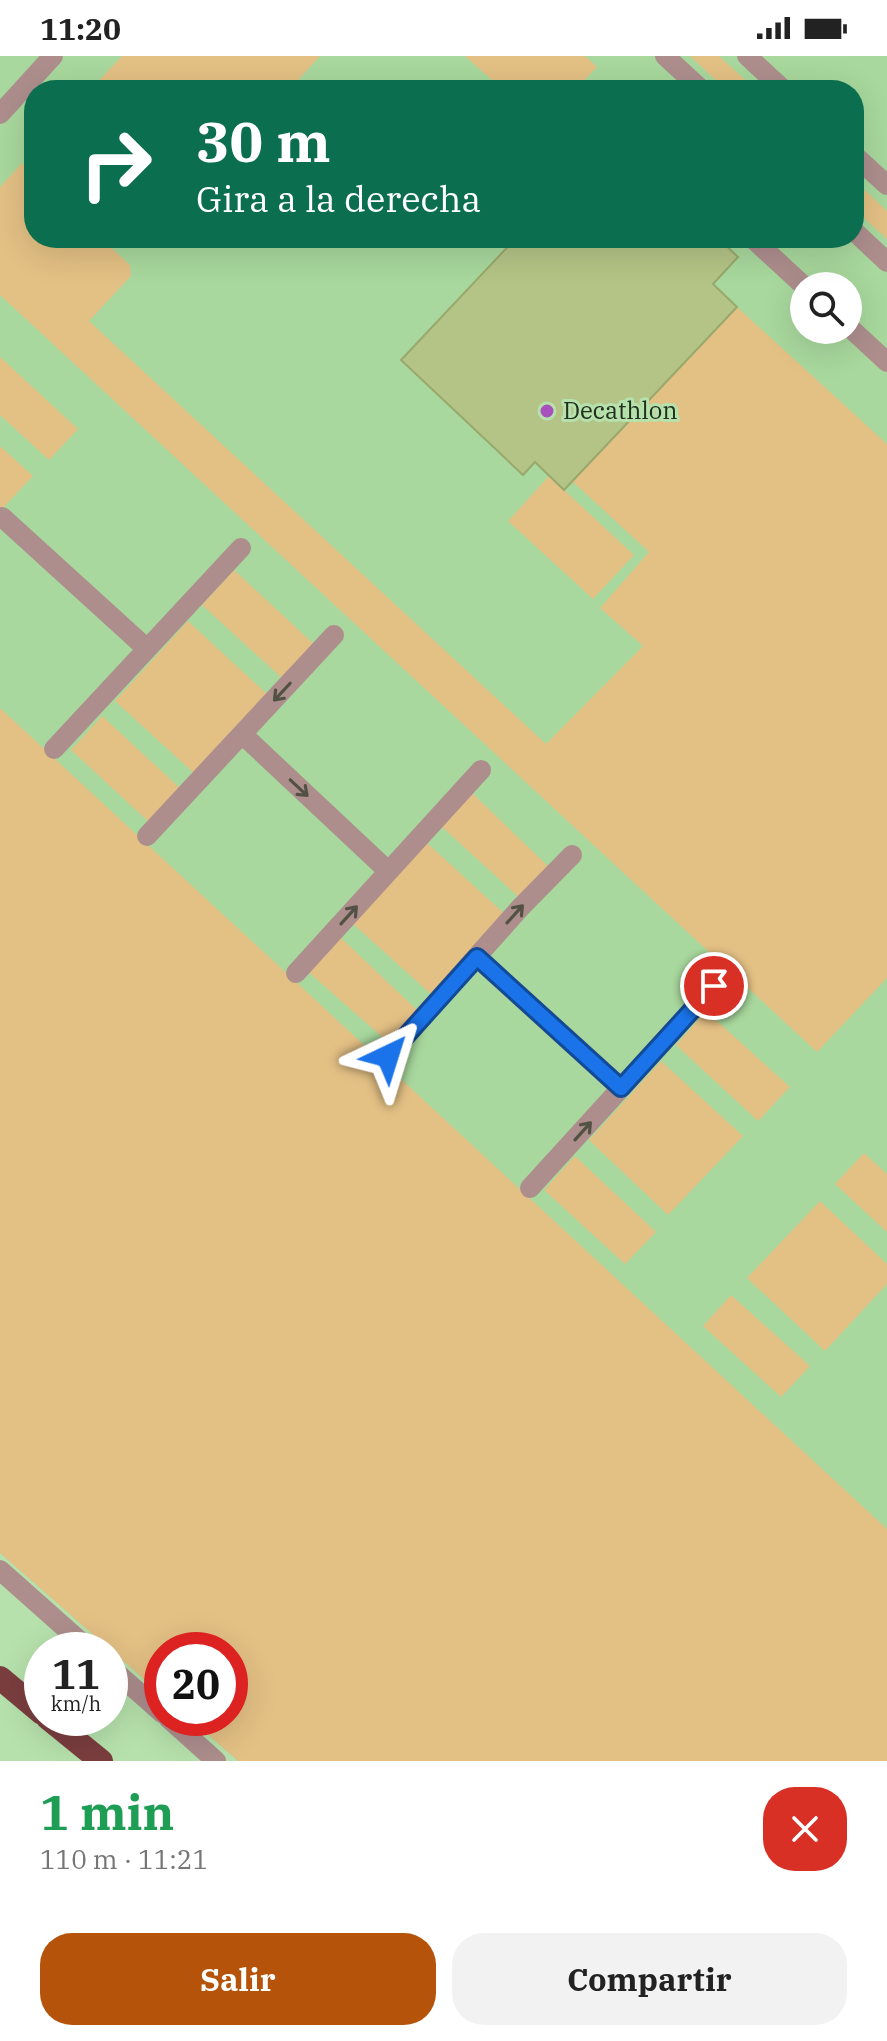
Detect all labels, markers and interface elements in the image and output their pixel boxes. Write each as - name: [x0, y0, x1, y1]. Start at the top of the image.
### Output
- text: 11:20: [40, 9, 121, 48]
- text: 30 m: [196, 105, 331, 177]
- icon: right: [64, 112, 168, 216]
- text: Gira a la derecha: [196, 175, 481, 222]
- map controls: [790, 272, 862, 344]
- button: search: [790, 272, 862, 344]
- place label: Decathlon: [563, 394, 678, 426]
- marker: Decathlon: [538, 402, 556, 420]
- one-way arrow: [273, 682, 292, 701]
- one-way arrow: [289, 778, 309, 797]
- one-way arrow: [505, 905, 523, 925]
- one-way arrow: [339, 906, 357, 926]
- pin: [680, 952, 748, 1020]
- icon: arrive: [692, 964, 736, 1008]
- position arrow: [346, 1014, 430, 1098]
- one-way arrow: [574, 1121, 592, 1141]
- speed limit sign: 20: [144, 1632, 248, 1736]
- text: 11: [52, 1648, 100, 1700]
- text: km/h: [51, 1690, 101, 1717]
- text: 1 min: [40, 1781, 174, 1843]
- button: close: [763, 1787, 847, 1871]
- text: 110 m · 11:21: [40, 1842, 208, 1876]
- button: Salir: [40, 1933, 436, 2025]
- button: Compartir: [452, 1933, 847, 2025]

